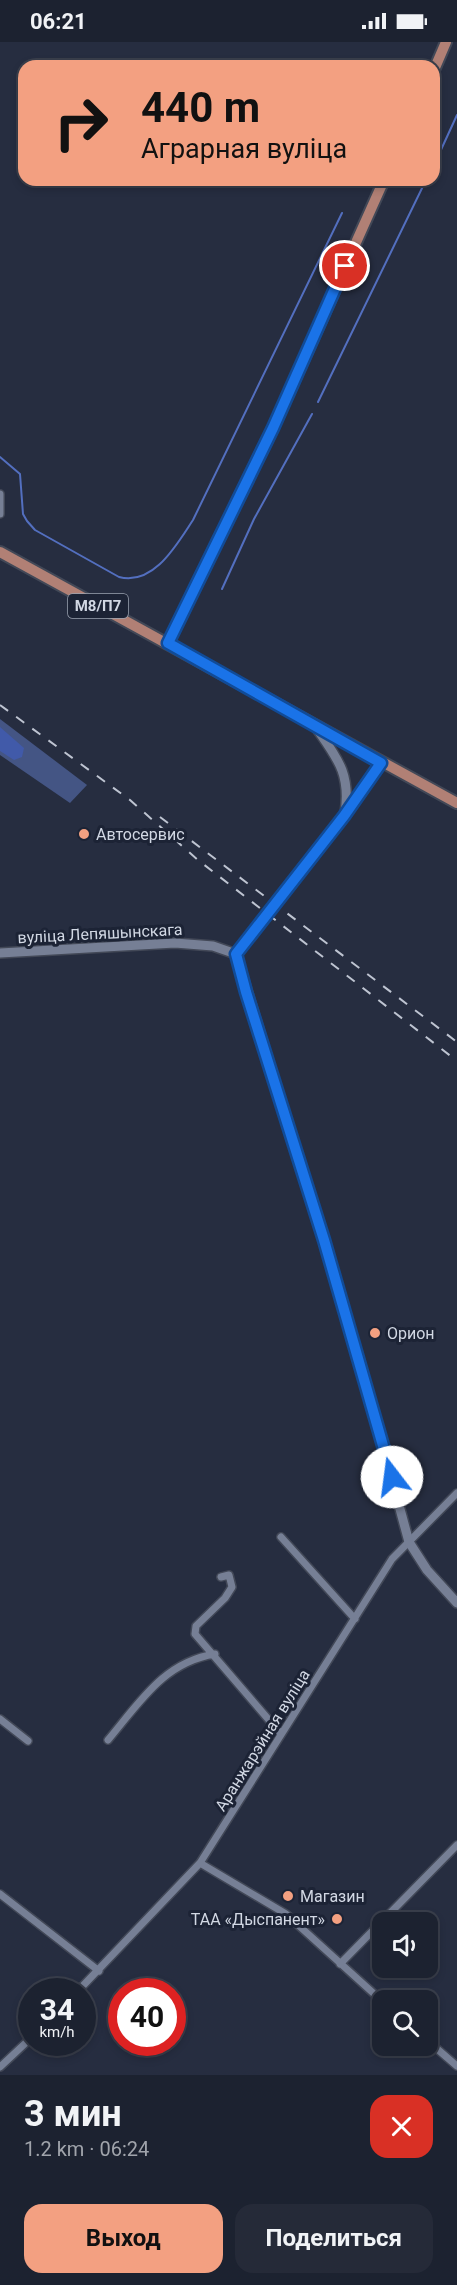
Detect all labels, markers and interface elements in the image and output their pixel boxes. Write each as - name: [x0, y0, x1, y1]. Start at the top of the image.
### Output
- text: 06:21: [30, 9, 87, 34]
- text: 440 m: [141, 83, 260, 132]
- icon: right: [42, 84, 120, 162]
- text: Аграрная вуліца: [141, 133, 347, 165]
- pin: [319, 240, 370, 291]
- icon: arrive: [328, 249, 361, 282]
- road number: М8/П7: [68, 594, 128, 618]
- place label: Автосервис: [96, 825, 185, 844]
- marker: Автосервис: [77, 827, 91, 841]
- street label: вуліца Лепяшынскага: [17, 920, 183, 947]
- place label: Орион: [387, 1324, 435, 1343]
- marker: Орион: [368, 1326, 382, 1340]
- position arrow: [360, 1445, 424, 1509]
- street label: Аранжарэйная вуліца: [211, 1666, 314, 1815]
- place label: Магазин: [300, 1887, 365, 1906]
- marker: Магазин: [281, 1889, 295, 1903]
- place label: ТАА «Дыспанент»: [191, 1910, 325, 1929]
- marker: ТАА «Дыспанент»: [330, 1912, 344, 1926]
- map controls: [372, 1912, 438, 2056]
- button: sound: [372, 1912, 438, 1978]
- speed limit sign: 40: [108, 1978, 186, 2056]
- button: search: [372, 1990, 438, 2056]
- text: 34: [40, 1992, 74, 2027]
- text: km/h: [39, 2023, 75, 2041]
- text: 3 мин: [24, 2093, 122, 2135]
- button: close: [370, 2095, 433, 2158]
- text: 1.2 km · 06:24: [24, 2137, 149, 2161]
- button: Выход: [24, 2204, 223, 2273]
- button: Поделиться: [235, 2204, 433, 2273]

